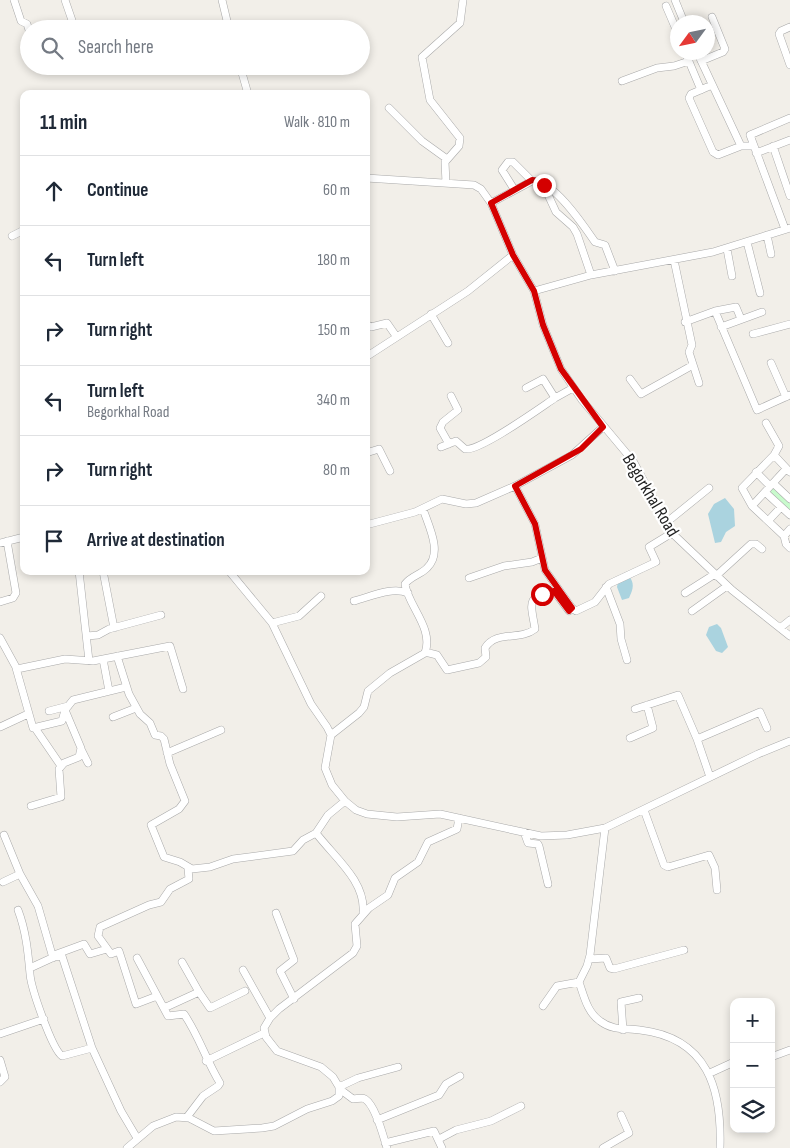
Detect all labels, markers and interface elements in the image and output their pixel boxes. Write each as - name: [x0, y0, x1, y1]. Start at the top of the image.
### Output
- north arrow: [670, 15, 715, 60]
- search box: [20, 20, 370, 75]
- icon: search: [38, 34, 66, 62]
- text: Search here: [78, 36, 154, 59]
- text: 11 min: [40, 110, 87, 135]
- text: Walk · 810 m: [284, 113, 350, 132]
- route end: [533, 174, 556, 197]
- icon: ahead: [40, 177, 68, 205]
- text: Continue: [87, 179, 148, 202]
- text: 60 m: [323, 181, 350, 200]
- icon: left: [40, 247, 68, 275]
- text: Turn left: [87, 249, 144, 272]
- text: 180 m: [317, 251, 350, 270]
- icon: right: [40, 317, 68, 345]
- text: Turn right: [87, 319, 152, 342]
- text: 150 m: [318, 321, 350, 340]
- text: Turn left: [87, 380, 144, 403]
- icon: left: [40, 387, 68, 415]
- text: 340 m: [317, 391, 350, 410]
- text: Begorkhal Road: [87, 403, 169, 422]
- street label: Begorkhal Road: [618, 450, 683, 540]
- icon: right: [40, 457, 68, 485]
- text: Turn right: [87, 459, 152, 482]
- text: 80 m: [323, 461, 350, 480]
- icon: arrive: [40, 527, 68, 555]
- text: Arrive at destination: [87, 529, 225, 552]
- route start: [531, 583, 554, 606]
- map controls: [730, 998, 775, 1133]
- button: +: [730, 998, 775, 1043]
- button: −: [730, 1043, 775, 1088]
- button: layers: [730, 1088, 775, 1133]

